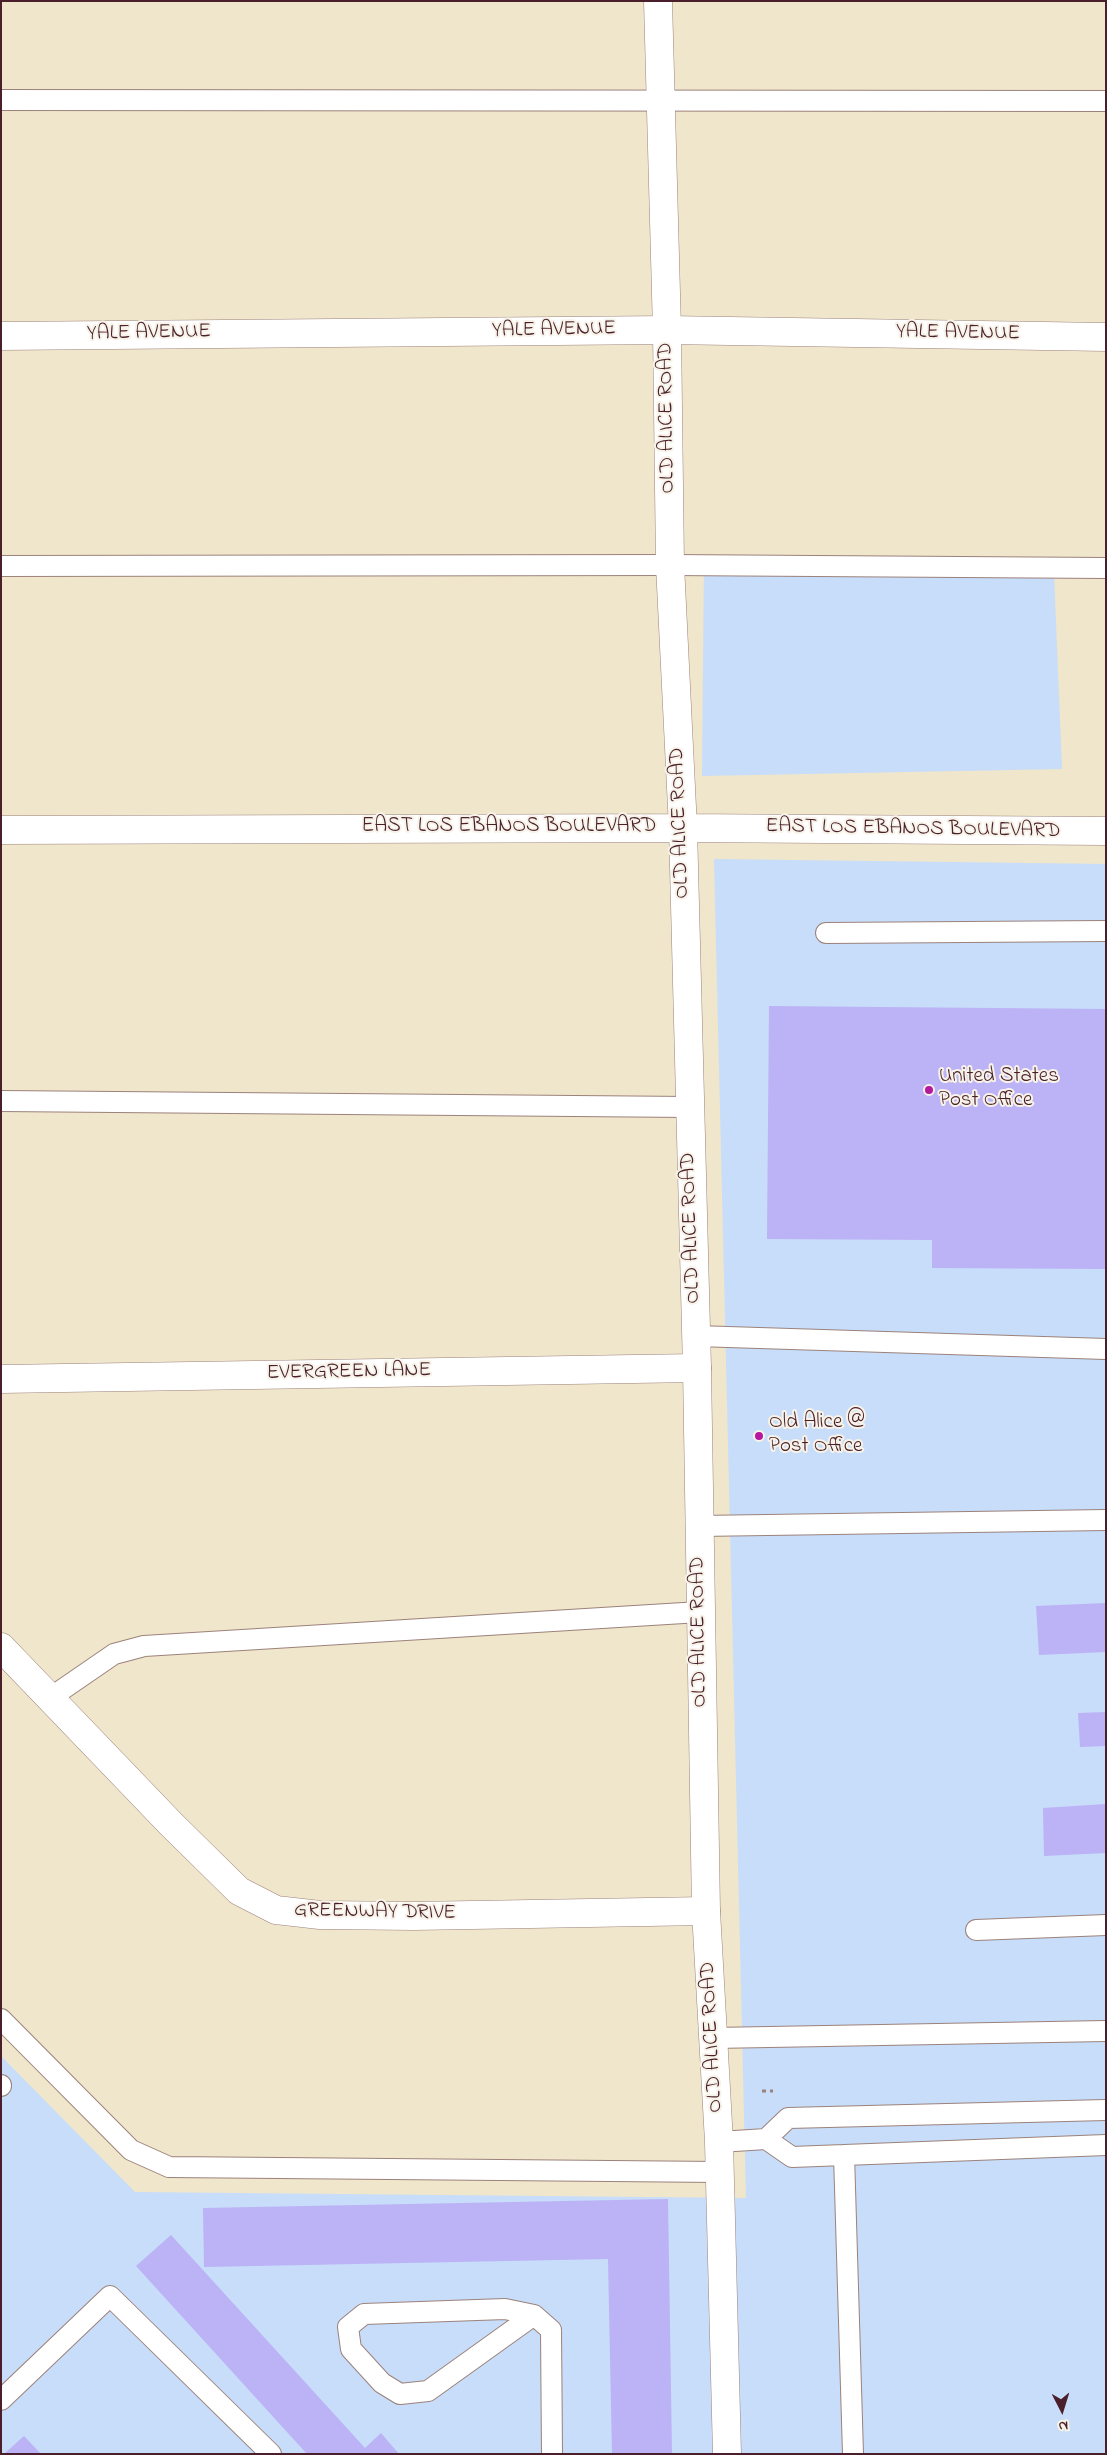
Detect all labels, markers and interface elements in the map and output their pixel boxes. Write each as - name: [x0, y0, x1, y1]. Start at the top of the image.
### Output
- street label: YALE AVENUE: [492, 317, 616, 345]
- street label: YALE AVENUE: [87, 320, 211, 348]
- street label: YALE AVENUE: [896, 320, 1020, 348]
- street label: OLD ALICE ROAD: [654, 342, 682, 494]
- street label: OLD ALICE ROAD: [666, 747, 696, 899]
- street label: EAST LOS EBANOS BOULEVARD: [362, 815, 656, 841]
- street label: EAST LOS EBANOS BOULEVARD: [765, 815, 1061, 845]
- place label: United States Post Office: [939, 1065, 1059, 1115]
- marker: United States Post Office: [923, 1084, 935, 1096]
- street label: OLD ALICE ROAD: [677, 1152, 707, 1304]
- street label: EVERGREEN LANE: [267, 1359, 431, 1387]
- place label: Old Alice @ Post Office: [769, 1411, 865, 1461]
- marker: Old Alice @ Post Office: [753, 1430, 765, 1442]
- street label: OLD ALICE ROAD: [686, 1556, 714, 1708]
- street label: GREENWAY DRIVE: [294, 1899, 456, 1927]
- street label: OLD ALICE ROAD: [696, 1961, 730, 2113]
- north arrow: [1037, 2385, 1087, 2435]
- text: N: [1058, 2415, 1069, 2436]

